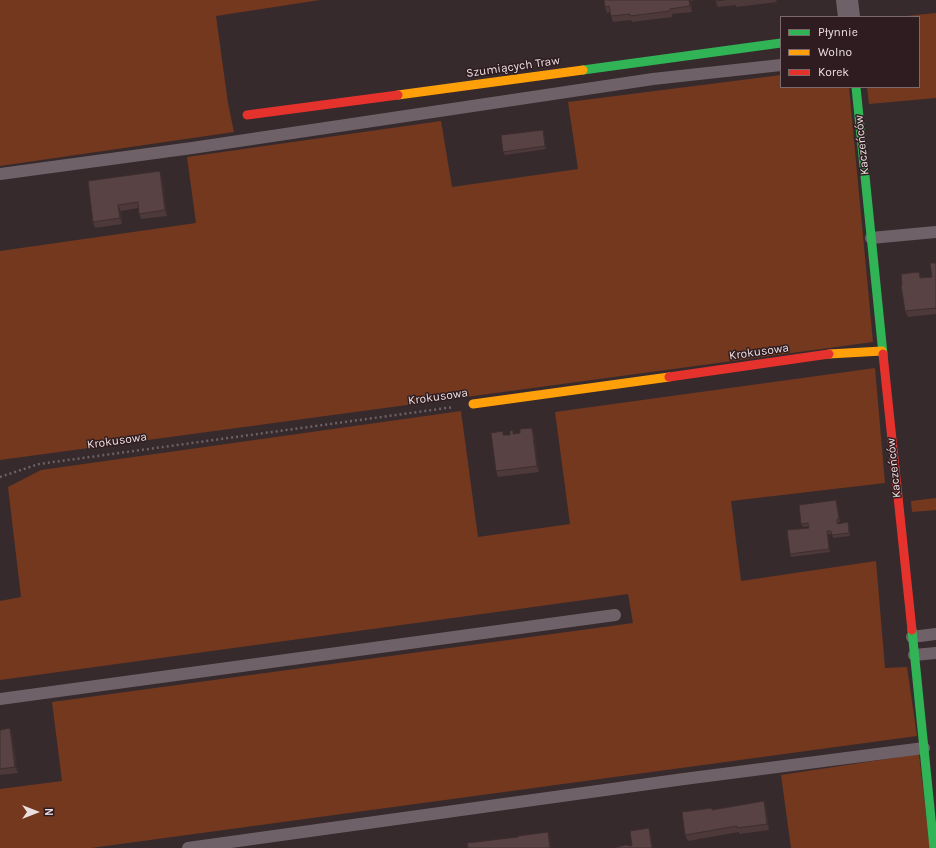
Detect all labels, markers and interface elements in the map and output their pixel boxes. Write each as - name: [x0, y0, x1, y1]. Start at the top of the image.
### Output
- legend: [780, 16, 920, 88]
- text: Płynnie: [818, 25, 858, 39]
- text: Wolno: [818, 45, 852, 59]
- street label: Szumiących Traw: [465, 53, 561, 81]
- text: Korek: [818, 65, 849, 79]
- street label: Kaczeńców: [852, 114, 872, 176]
- street label: Krokusowa: [728, 341, 790, 363]
- street label: Krokusowa: [407, 386, 469, 408]
- street label: Krokusowa: [86, 430, 148, 452]
- street label: Kaczeńców: [884, 437, 904, 499]
- north arrow: [16, 792, 56, 832]
- text: N: [42, 808, 55, 816]

